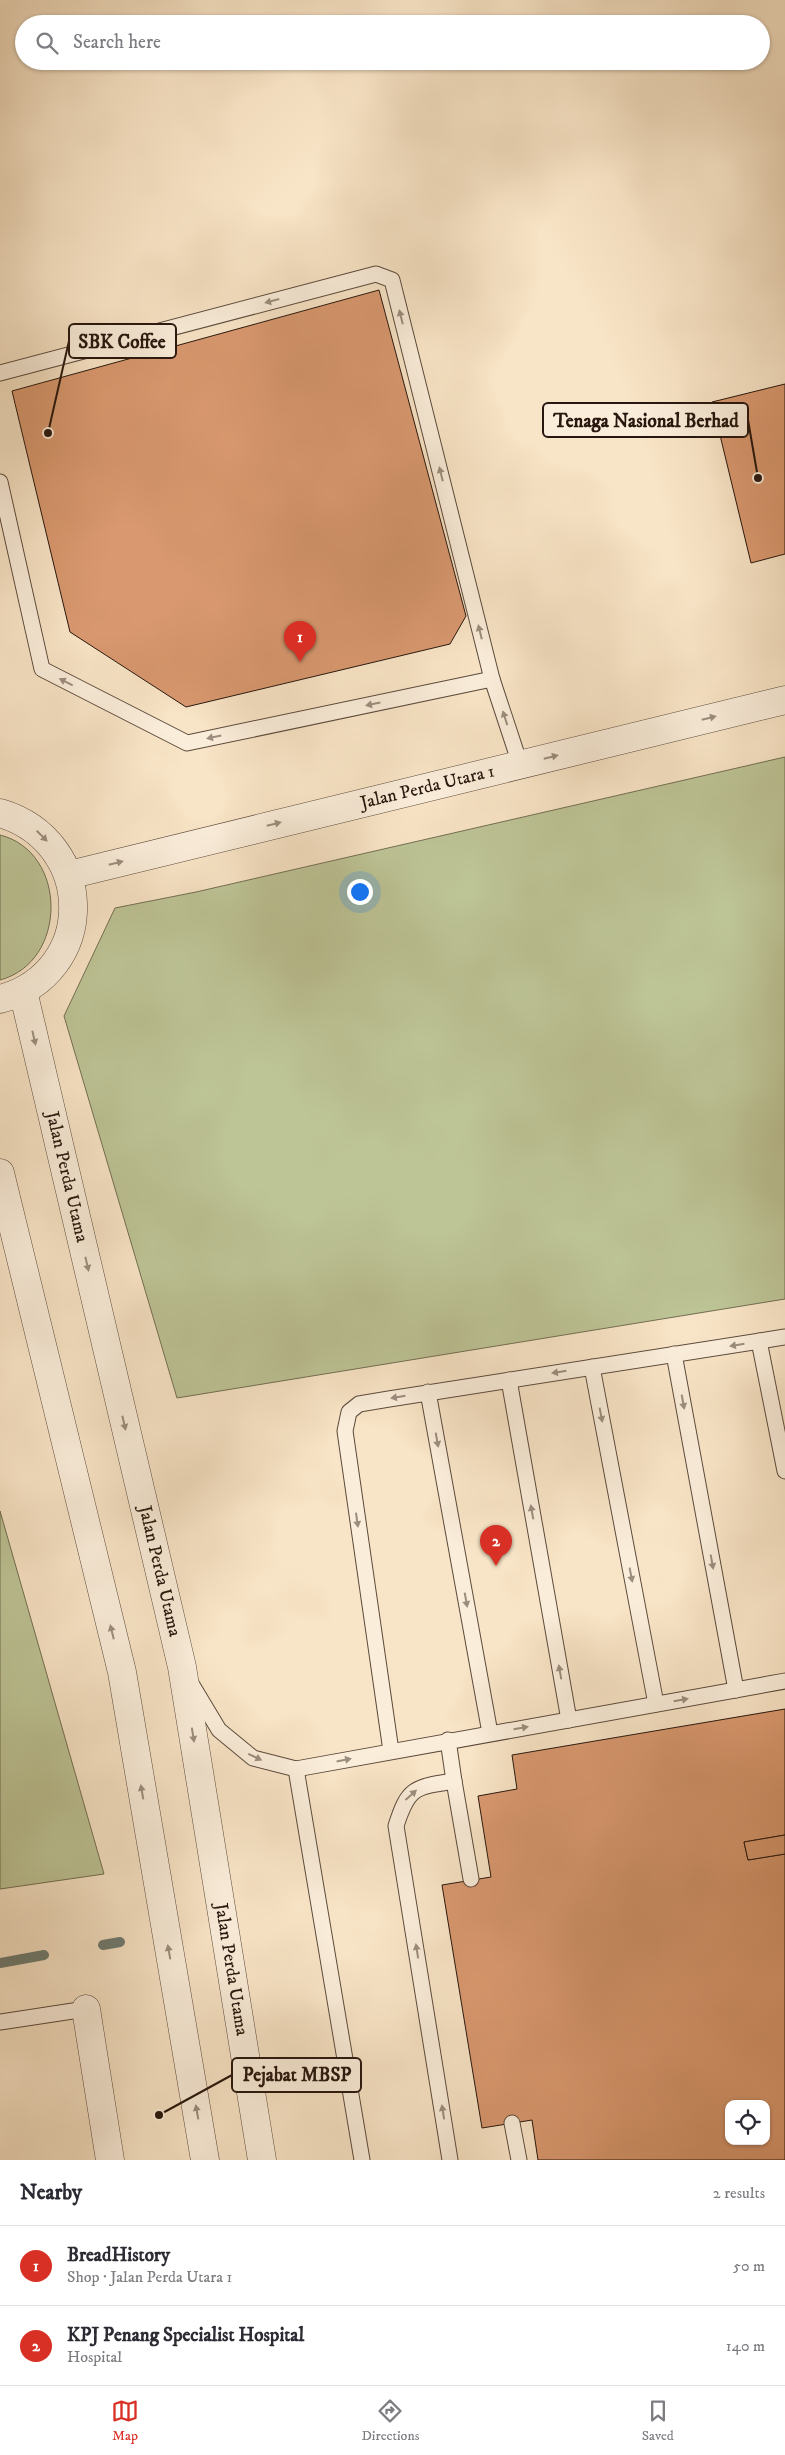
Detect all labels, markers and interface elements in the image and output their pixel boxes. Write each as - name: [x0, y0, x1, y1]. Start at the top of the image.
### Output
- search box: [15, 15, 770, 70]
- icon: search: [33, 29, 61, 57]
- text: Search here: [73, 31, 161, 54]
- one-way arrow: [264, 298, 279, 306]
- one-way arrow: [397, 309, 405, 324]
- callout: SBK Coffee: [69, 324, 176, 358]
- text: SBK Coffee: [78, 331, 166, 354]
- callout: Tenaga Nasional Berhad: [543, 403, 748, 437]
- text: Tenaga Nasional Berhad: [552, 410, 739, 433]
- one-way arrow: [436, 467, 444, 482]
- pin: 1: [284, 621, 316, 662]
- one-way arrow: [476, 625, 484, 640]
- one-way arrow: [59, 678, 74, 686]
- one-way arrow: [365, 700, 380, 708]
- one-way arrow: [501, 710, 508, 725]
- one-way arrow: [701, 714, 716, 722]
- one-way arrow: [205, 734, 221, 742]
- one-way arrow: [543, 753, 558, 761]
- street label: Jalan Perda Utara 1: [356, 760, 497, 815]
- one-way arrow: [266, 820, 281, 828]
- one-way arrow: [36, 830, 48, 842]
- one-way arrow: [109, 859, 124, 867]
- your location: [347, 879, 373, 905]
- one-way arrow: [30, 1031, 38, 1046]
- street label: Jalan Perda Utama: [40, 1107, 93, 1245]
- one-way arrow: [83, 1257, 91, 1272]
- one-way arrow: [728, 1341, 744, 1349]
- one-way arrow: [551, 1369, 567, 1377]
- one-way arrow: [390, 1394, 406, 1402]
- one-way arrow: [679, 1395, 687, 1410]
- one-way arrow: [597, 1408, 605, 1423]
- one-way arrow: [120, 1415, 128, 1430]
- one-way arrow: [433, 1433, 441, 1449]
- street label: Jalan Perda Utama: [133, 1502, 186, 1639]
- one-way arrow: [528, 1504, 536, 1519]
- one-way arrow: [354, 1512, 362, 1528]
- pin: 2: [480, 1525, 512, 1566]
- one-way arrow: [709, 1555, 717, 1571]
- one-way arrow: [628, 1567, 636, 1583]
- one-way arrow: [462, 1593, 470, 1609]
- one-way arrow: [108, 1625, 116, 1640]
- one-way arrow: [556, 1663, 564, 1679]
- one-way arrow: [673, 1695, 689, 1703]
- one-way arrow: [513, 1724, 529, 1732]
- one-way arrow: [189, 1727, 197, 1743]
- one-way arrow: [248, 1754, 262, 1762]
- one-way arrow: [336, 1756, 351, 1764]
- one-way arrow: [137, 1783, 145, 1799]
- one-way arrow: [405, 1789, 417, 1801]
- street label: Jalan Perda Utama: [209, 1900, 253, 2038]
- one-way arrow: [165, 1943, 173, 1959]
- one-way arrow: [412, 1943, 420, 1959]
- callout: Pejabat MBSP: [232, 2058, 361, 2092]
- text: Pejabat MBSP: [243, 2064, 351, 2088]
- map controls: [725, 2100, 770, 2145]
- button: locate: [725, 2100, 770, 2145]
- one-way arrow: [192, 2104, 200, 2120]
- one-way arrow: [438, 2104, 446, 2120]
- text: Nearby: [20, 2180, 82, 2206]
- text: 2 results: [713, 2183, 765, 2203]
- text: BreadHistory: [67, 2244, 170, 2267]
- text: 1: [33, 2256, 39, 2276]
- text: 50 m: [733, 2256, 765, 2276]
- text: Shop · Jalan Perda Utara 1: [67, 2267, 232, 2287]
- text: KPJ Penang Specialist Hospital: [67, 2324, 304, 2347]
- text: 2: [32, 2336, 40, 2356]
- text: 140 m: [726, 2336, 765, 2356]
- text: Hospital: [67, 2347, 122, 2367]
- tab: Map: [111, 2397, 139, 2445]
- tab: Directions: [361, 2397, 419, 2445]
- tab: Saved: [642, 2397, 674, 2445]

